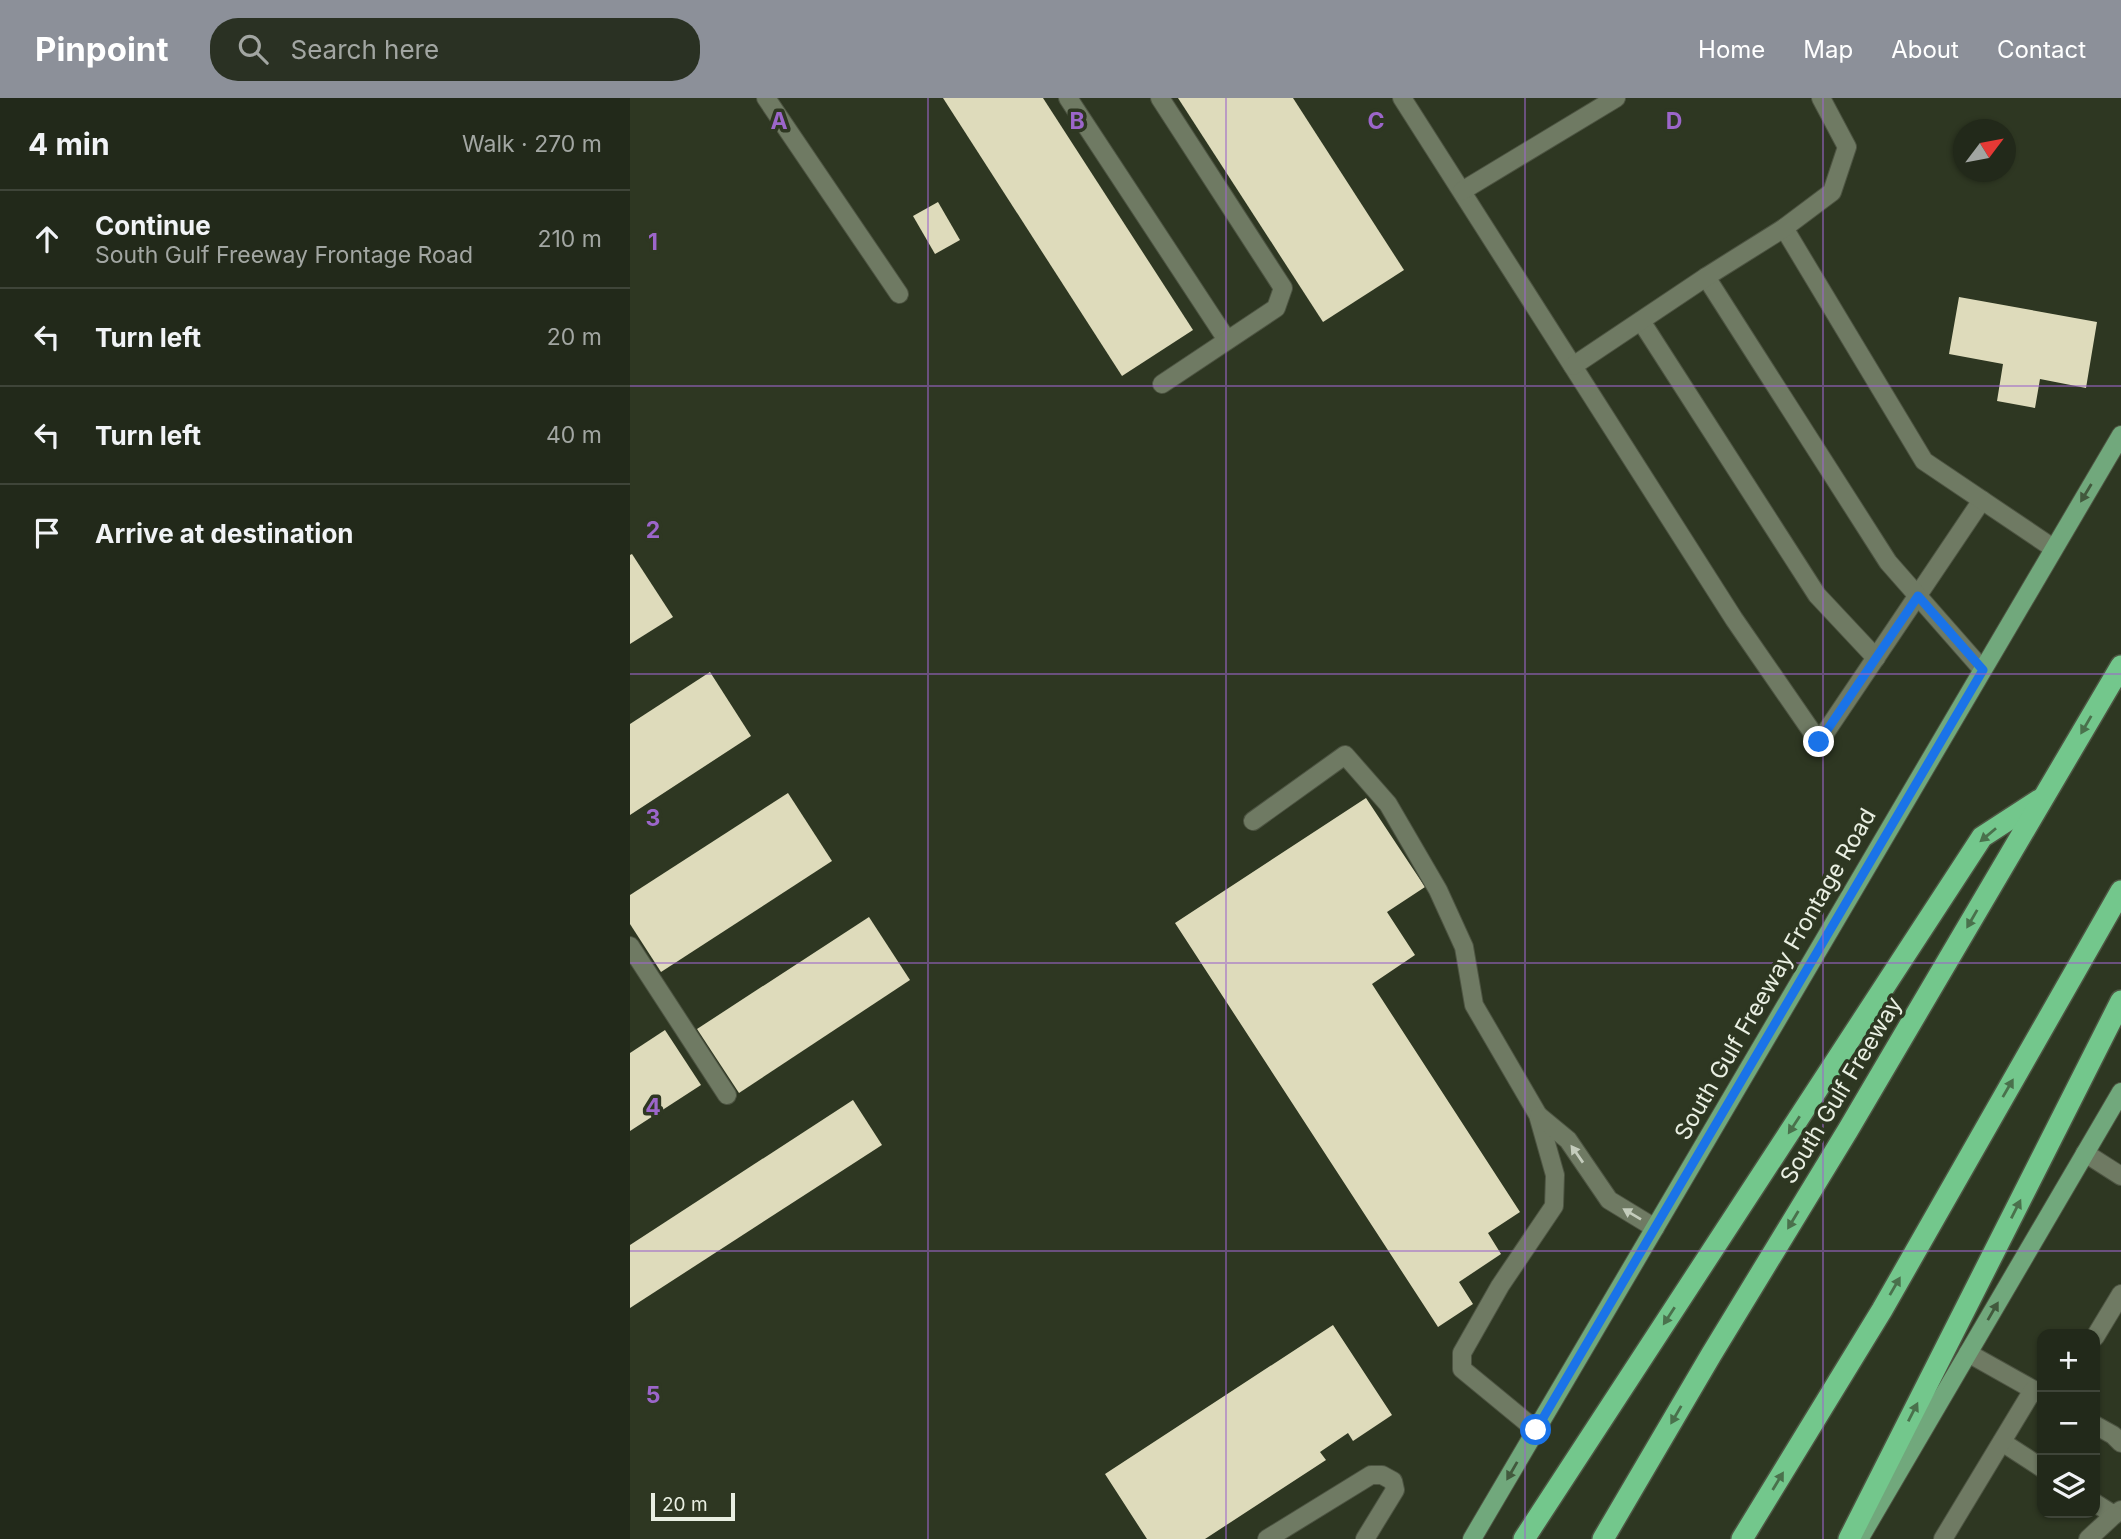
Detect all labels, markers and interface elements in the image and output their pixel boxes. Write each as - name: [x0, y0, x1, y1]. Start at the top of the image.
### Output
- search box: [210, 18, 700, 81]
- text: Pinpoint: [35, 29, 168, 69]
- icon: search: [234, 30, 272, 68]
- text: Search here: [290, 34, 439, 65]
- text: Home: [1698, 35, 1765, 64]
- text: Map: [1803, 35, 1853, 64]
- text: About: [1891, 35, 1959, 64]
- text: Contact: [1997, 35, 2086, 64]
- text: A: [770, 107, 788, 135]
- text: B: [1069, 107, 1085, 135]
- text: C: [1367, 107, 1385, 135]
- text: D: [1666, 107, 1682, 135]
- north arrow: [1953, 119, 2016, 182]
- text: 4 min: [28, 126, 110, 162]
- text: Walk · 270 m: [462, 130, 602, 158]
- text: Continue: [95, 210, 211, 241]
- icon: ahead: [28, 220, 66, 258]
- text: 210 m: [537, 225, 602, 253]
- text: 1: [648, 228, 658, 256]
- text: South Gulf Freeway Frontage Road: [95, 241, 473, 269]
- icon: left: [28, 318, 66, 356]
- text: Turn left: [95, 322, 201, 353]
- text: 20 m: [547, 323, 602, 351]
- icon: left: [28, 416, 66, 454]
- text: Turn left: [95, 420, 201, 451]
- text: 40 m: [546, 421, 602, 449]
- one-way arrow: [2080, 484, 2092, 503]
- icon: arrive: [28, 514, 66, 552]
- text: 2: [646, 516, 660, 544]
- text: Arrive at destination: [95, 518, 354, 549]
- one-way arrow: [2080, 715, 2093, 734]
- route end: [1803, 726, 1834, 757]
- street label: South Gulf Freeway Frontage Road: [1669, 803, 1881, 1145]
- text: 3: [646, 804, 660, 832]
- one-way arrow: [1979, 827, 1996, 842]
- one-way arrow: [1966, 910, 1978, 929]
- street label: South Gulf Freeway: [1774, 992, 1908, 1188]
- one-way arrow: [2002, 1079, 2014, 1098]
- text: 4: [645, 1093, 661, 1121]
- one-way arrow: [1787, 1116, 1800, 1135]
- one-way arrow: [1570, 1145, 1584, 1163]
- one-way arrow: [2010, 1199, 2021, 1219]
- one-way arrow: [1622, 1208, 1641, 1220]
- one-way arrow: [1787, 1211, 1800, 1230]
- one-way arrow: [1889, 1276, 1901, 1295]
- one-way arrow: [1986, 1302, 1999, 1321]
- one-way arrow: [1663, 1306, 1676, 1326]
- map controls: [2037, 1329, 2100, 1518]
- button: +: [2037, 1329, 2100, 1392]
- text: 5: [646, 1381, 660, 1409]
- button: −: [2037, 1392, 2100, 1455]
- one-way arrow: [1907, 1402, 1919, 1422]
- one-way arrow: [1670, 1405, 1682, 1425]
- route start: [1520, 1414, 1551, 1445]
- button: layers: [2037, 1455, 2100, 1518]
- one-way arrow: [1506, 1462, 1518, 1481]
- one-way arrow: [1771, 1471, 1784, 1490]
- scale bar: [651, 1490, 735, 1522]
- text: 20 m: [662, 1493, 708, 1516]

